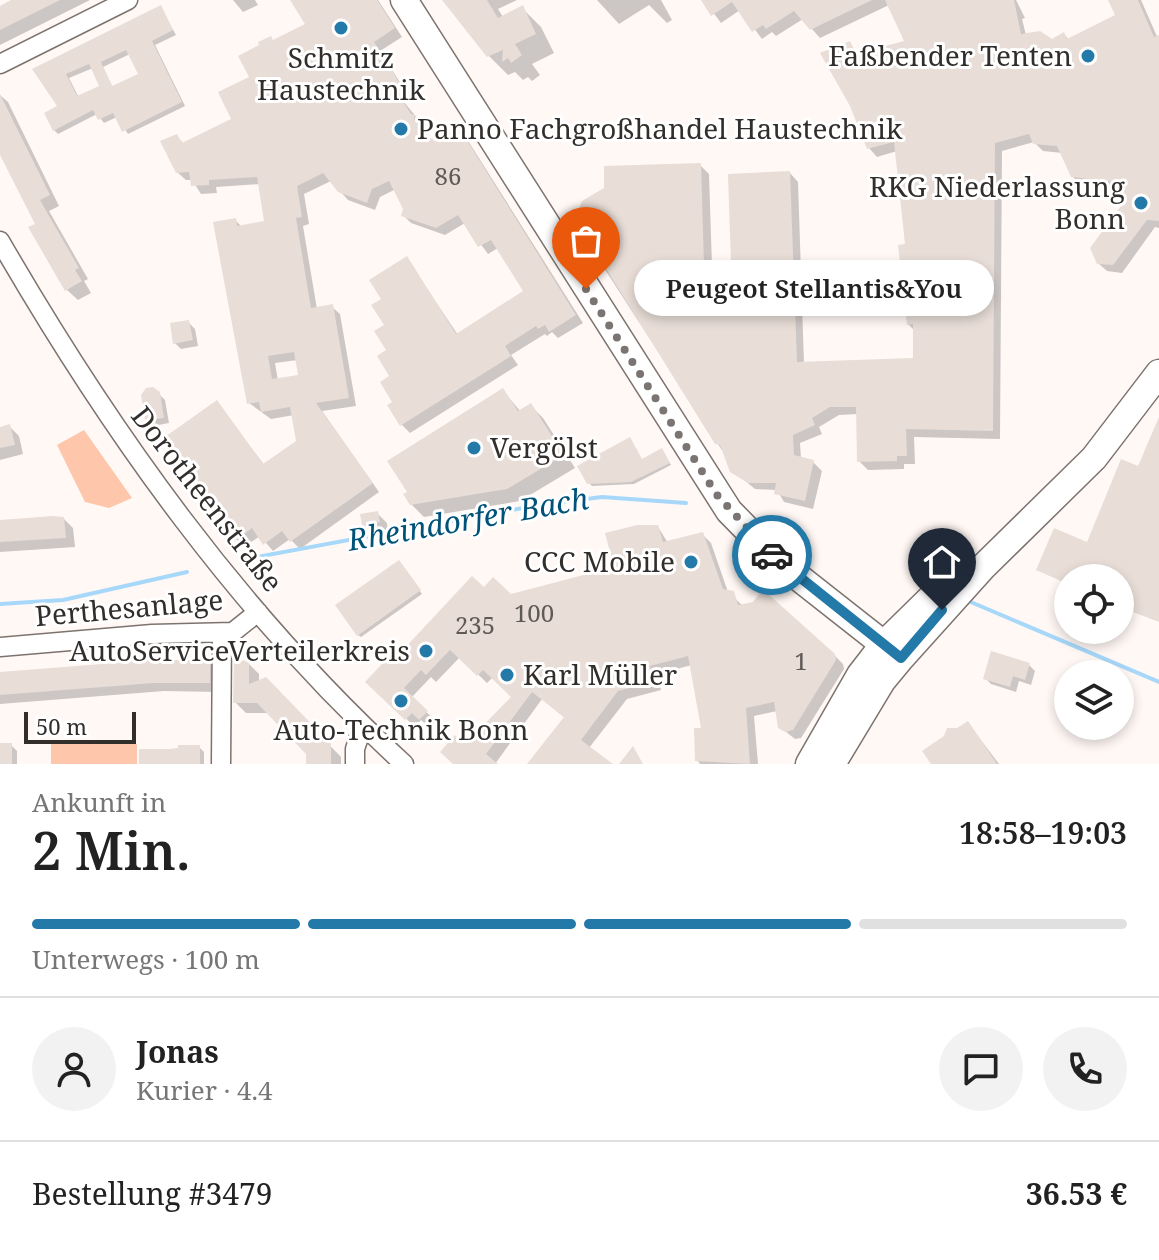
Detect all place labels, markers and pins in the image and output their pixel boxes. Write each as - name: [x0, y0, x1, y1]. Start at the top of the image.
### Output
- marker: Schmitz Haustechnik: [332, 19, 350, 37]
- place label: Faßbender Tenten: [828, 36, 1072, 74]
- place label: Schmitz Haustechnik: [257, 38, 426, 108]
- marker: Faßbender Tenten: [1079, 47, 1097, 65]
- place label: Panno Fachgroßhandel Haustechnik: [417, 109, 903, 147]
- marker: Panno Fachgroßhandel Haustechnik: [392, 120, 410, 138]
- place label: RKG Niederlassung Bonn: [869, 167, 1125, 237]
- marker: RKG Niederlassung Bonn: [1132, 194, 1150, 212]
- pin: [552, 207, 620, 289]
- callout: Peugeot Stellantis&You: [634, 261, 994, 317]
- place label: Vergölst: [490, 428, 598, 466]
- marker: Vergölst: [465, 439, 483, 457]
- pin: [908, 528, 976, 610]
- place label: CCC Mobile: [524, 542, 675, 580]
- marker: CCC Mobile: [682, 553, 700, 571]
- place label: AutoServiceVerteilerkreis: [69, 631, 410, 669]
- marker: AutoServiceVerteilerkreis: [417, 642, 435, 660]
- place label: Karl Müller: [523, 655, 677, 693]
- marker: Karl Müller: [498, 666, 516, 684]
- marker: Auto-Technik Bonn: [392, 692, 410, 710]
- place label: Auto-Technik Bonn: [273, 710, 529, 748]

